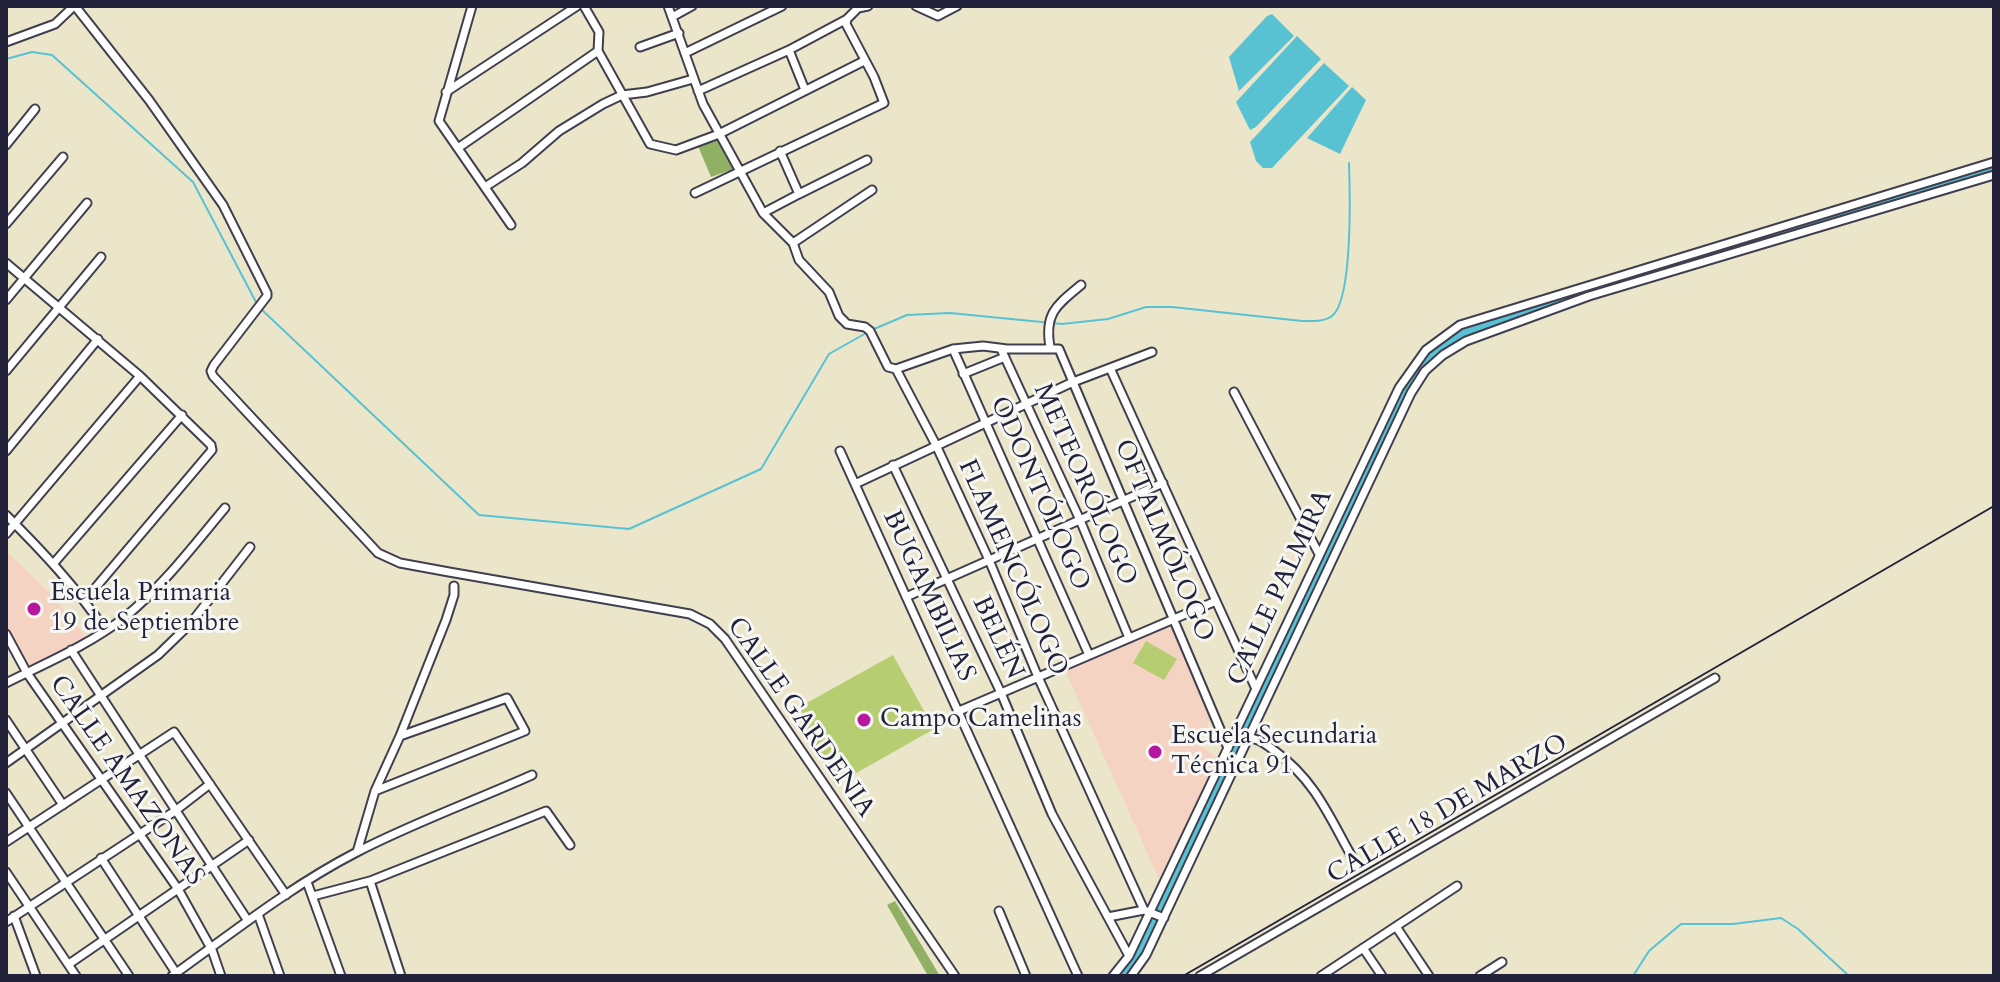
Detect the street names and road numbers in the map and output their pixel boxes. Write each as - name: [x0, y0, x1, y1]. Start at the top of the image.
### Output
- street label: METEORÓLOGO: [1025, 379, 1143, 591]
- street label: ODONTÓLOGO: [982, 392, 1096, 596]
- street label: OFTALMÓLOGO: [1106, 435, 1220, 647]
- street label: FLAMENCÓLOGO: [950, 455, 1074, 681]
- street label: CALLE PALMIRA: [1222, 485, 1340, 691]
- street label: BUGAMBILIAS: [875, 506, 981, 686]
- street label: BELÉN: [964, 592, 1030, 684]
- street label: CALLE GARDENIA: [719, 612, 881, 824]
- street label: CALLE AMAZONAS: [42, 670, 210, 892]
- street label: CALLE 18 DE MARZO: [1322, 728, 1574, 892]

